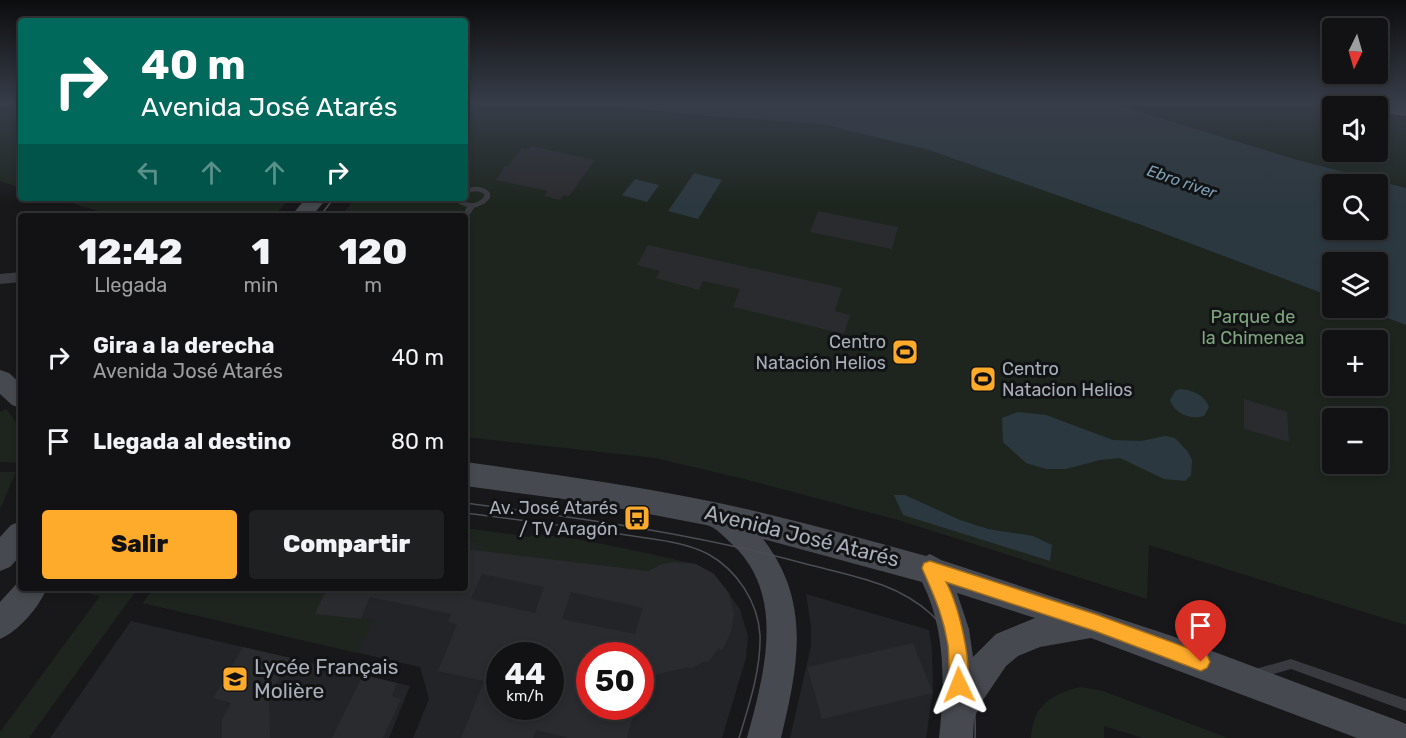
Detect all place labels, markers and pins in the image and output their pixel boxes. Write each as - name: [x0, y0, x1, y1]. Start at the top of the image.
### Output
- place label: Centro Natación Helios: [756, 331, 886, 374]
- sports icon: Centro Natación Helios: [890, 337, 920, 367]
- place label: Centro Natacion Helios: [1002, 358, 1132, 401]
- sports icon: Centro Natacion Helios: [968, 364, 998, 394]
- place label: Av. José Atarés / TV Aragón: [489, 497, 618, 540]
- bus stop icon: Av. José Atarés / TV Aragón: [622, 503, 652, 533]
- pin: [1175, 600, 1226, 662]
- place label: Lycée Français Molière: [254, 654, 398, 703]
- school or university icon: Lycée Français Molière: [220, 664, 250, 694]

